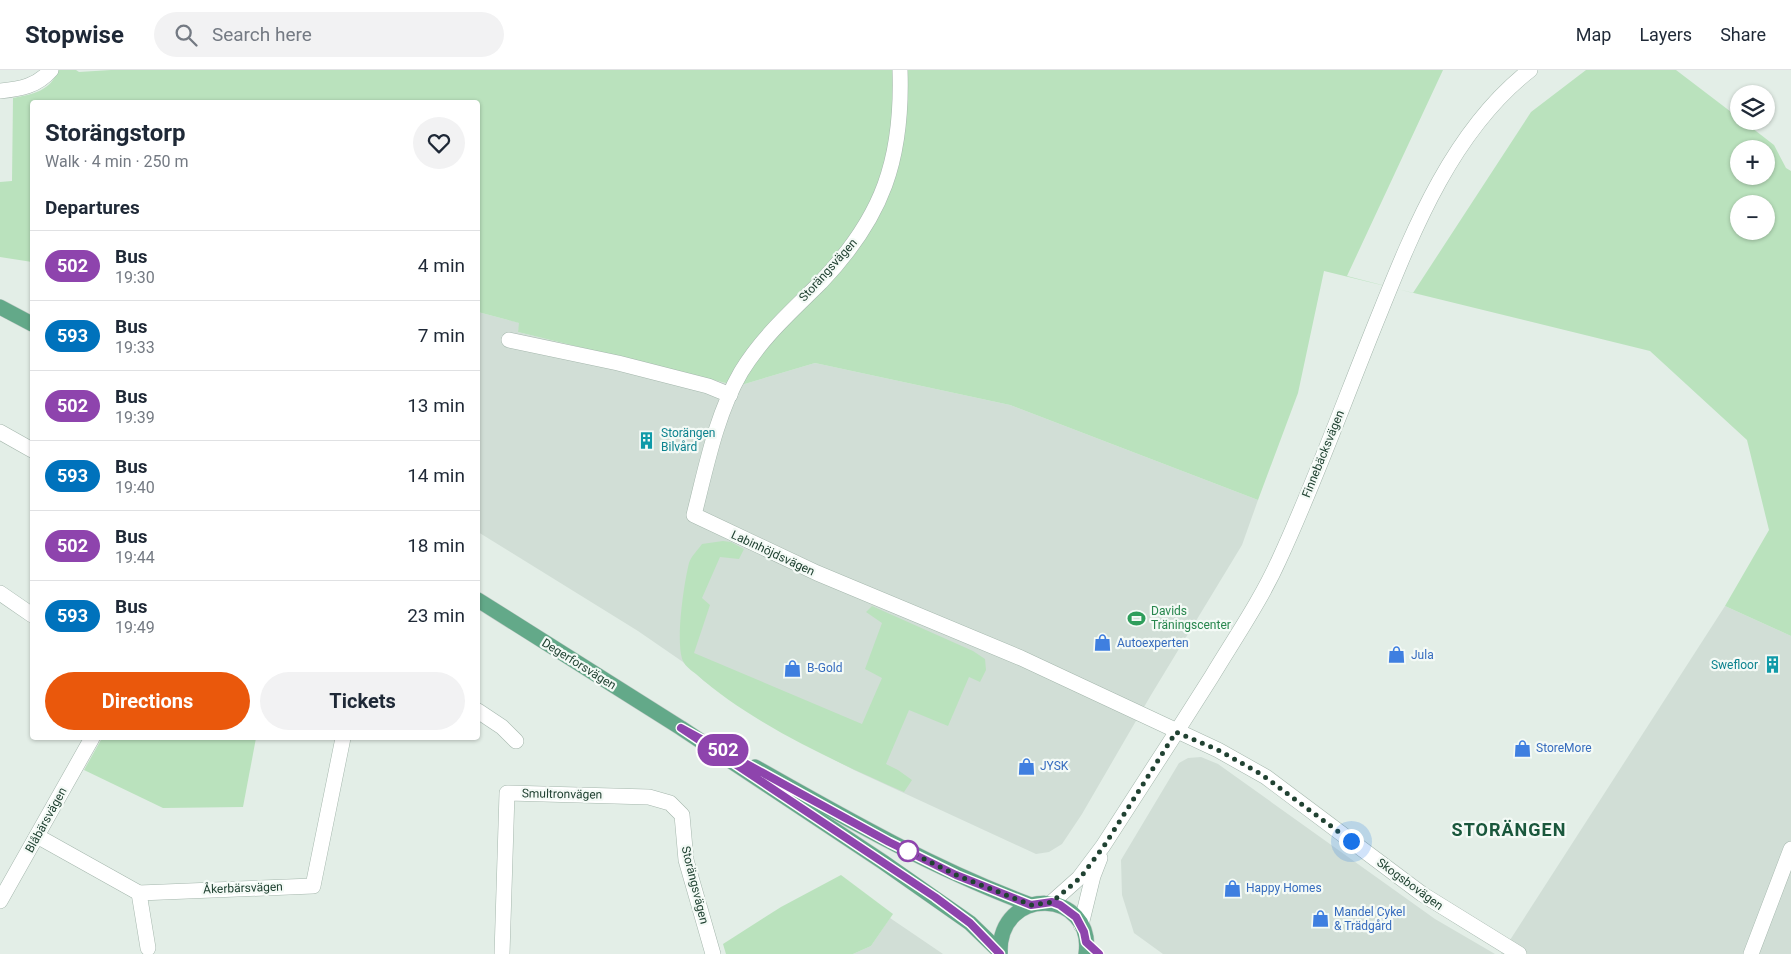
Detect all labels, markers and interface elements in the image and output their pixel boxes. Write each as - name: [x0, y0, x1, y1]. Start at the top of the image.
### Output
- search box: [154, 12, 504, 57]
- text: Stopwise: [25, 21, 124, 49]
- icon: search: [172, 21, 200, 49]
- text: Search here: [212, 23, 312, 46]
- text: Map: [1576, 24, 1611, 45]
- text: Layers: [1639, 24, 1692, 45]
- text: Share: [1720, 24, 1766, 45]
- map controls: [1730, 85, 1775, 240]
- button: layers: [1730, 85, 1775, 130]
- button: heart: [413, 117, 465, 169]
- text: Storängstorp: [45, 119, 186, 147]
- button: +: [1730, 140, 1775, 185]
- text: Walk · 4 min · 250 m: [45, 152, 189, 171]
- button: −: [1730, 195, 1775, 240]
- text: Departures: [45, 196, 140, 219]
- street label: Storängsvägen: [796, 236, 860, 304]
- text: Bus: [115, 245, 148, 268]
- text: 4 min: [418, 254, 465, 277]
- text: 502: [57, 255, 88, 276]
- text: 19:30: [115, 268, 155, 287]
- text: Bus: [115, 315, 148, 338]
- text: 7 min: [418, 324, 465, 347]
- text: 593: [57, 325, 88, 346]
- text: 19:33: [115, 338, 155, 357]
- text: Bus: [115, 385, 148, 408]
- text: 13 min: [407, 394, 465, 417]
- text: 502: [57, 395, 88, 416]
- text: 19:39: [115, 408, 155, 427]
- street label: Finnebäcksvägen: [1299, 408, 1347, 500]
- place label: Storängen Bilvård: [661, 426, 716, 454]
- building icon: Storängen Bilvård: [637, 430, 657, 450]
- text: Bus: [115, 455, 148, 478]
- text: 14 min: [407, 464, 465, 487]
- text: 593: [57, 465, 88, 486]
- text: 19:40: [115, 478, 155, 497]
- text: Bus: [115, 525, 148, 548]
- street label: Labinhöjdsvägen: [729, 528, 817, 578]
- text: 18 min: [407, 534, 465, 557]
- text: 502: [57, 535, 88, 556]
- text: 19:44: [115, 548, 155, 567]
- text: Bus: [115, 595, 148, 618]
- text: 23 min: [407, 604, 465, 627]
- place label: Davids Träningscenter: [1151, 604, 1231, 632]
- text: 593: [57, 605, 88, 626]
- sports icon: Davids Träningscenter: [1127, 608, 1147, 628]
- text: 19:49: [115, 618, 155, 637]
- shop icon: Autoexperten: [1093, 633, 1113, 653]
- street label: Degerforsvägen: [539, 636, 619, 692]
- place label: Autoexperten: [1117, 636, 1189, 650]
- shop icon: Jula: [1387, 645, 1407, 665]
- place label: Jula: [1411, 648, 1434, 662]
- building icon: Swefloor: [1762, 655, 1782, 675]
- shop icon: B-Gold: [783, 658, 803, 678]
- place label: Swefloor: [1711, 658, 1758, 672]
- place label: B-Gold: [807, 661, 843, 675]
- button: Directions: [45, 672, 250, 730]
- button: Tickets: [260, 672, 465, 730]
- line badge: 502: [694, 734, 752, 766]
- shop icon: StoreMore: [1512, 738, 1532, 758]
- text: 502: [708, 739, 738, 760]
- place label: StoreMore: [1536, 741, 1592, 755]
- shop icon: JYSK: [1016, 756, 1036, 776]
- place label: JYSK: [1040, 759, 1069, 773]
- street label: Blåbärsvägen: [22, 785, 70, 855]
- street label: Smultronvägen: [522, 786, 602, 802]
- district label: STORÄNGEN: [1452, 819, 1566, 840]
- your location: [1339, 829, 1364, 854]
- unlabelled marker: [897, 840, 919, 862]
- street label: Storängsvägen: [679, 845, 711, 925]
- street label: Skogsbovägen: [1374, 855, 1446, 913]
- street label: Åkerbärsvägen: [203, 878, 283, 896]
- shop icon: Happy Homes: [1222, 878, 1242, 898]
- place label: Happy Homes: [1246, 881, 1322, 895]
- place label: Mandel Cykel & Trädgård: [1334, 905, 1405, 933]
- shop icon: Mandel Cykel & Trädgård: [1310, 909, 1330, 929]

